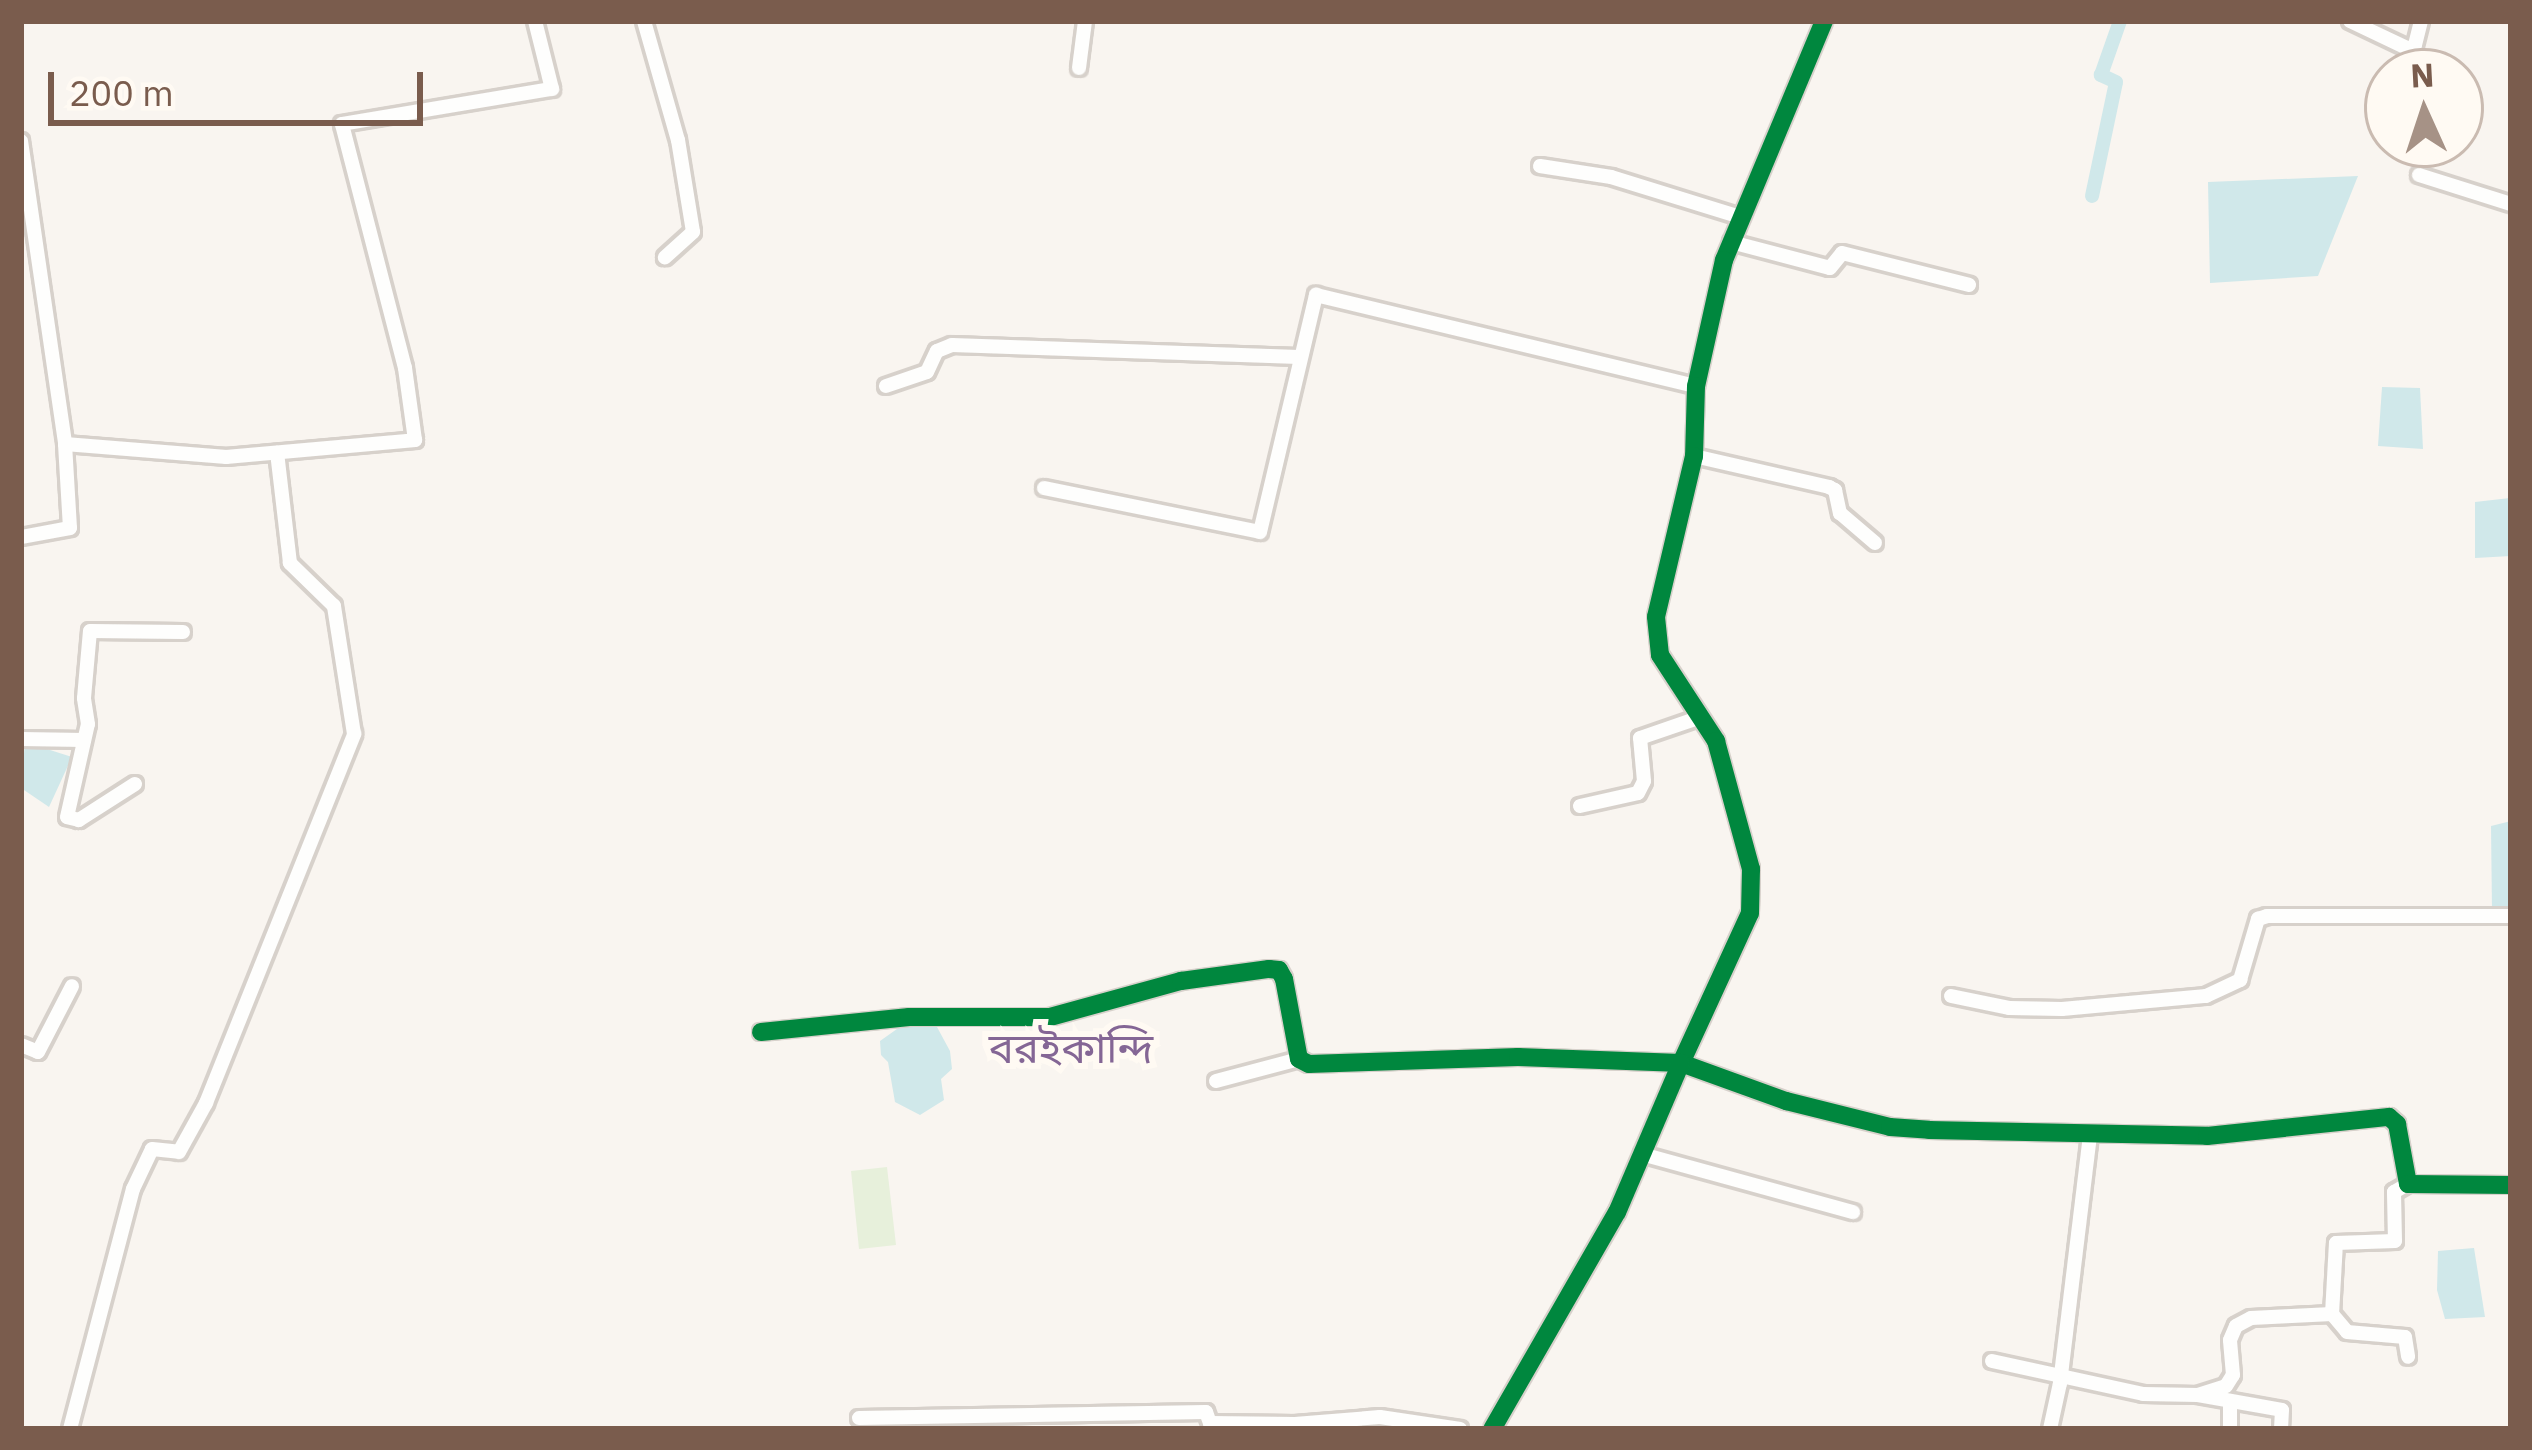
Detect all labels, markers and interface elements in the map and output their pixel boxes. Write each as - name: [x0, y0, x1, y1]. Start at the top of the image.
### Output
- scale bar: [54, 48, 429, 122]
- north arrow: [2364, 48, 2484, 168]
- text: N: [2409, 52, 2435, 97]
- text: 200 m: [69, 69, 174, 116]
- district label: বরইকান্দি: [989, 1023, 1153, 1073]

